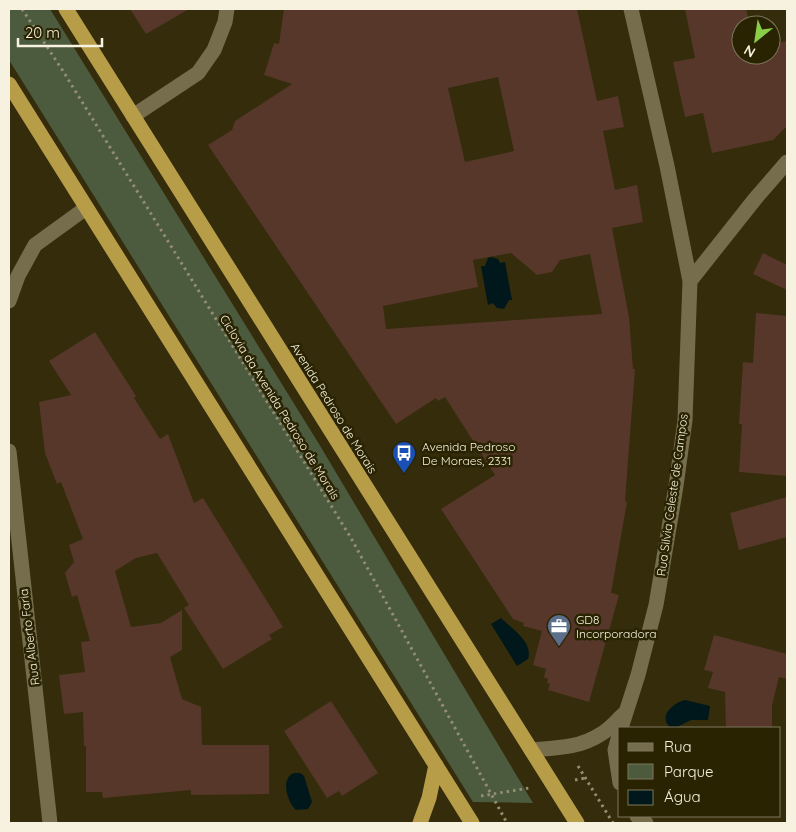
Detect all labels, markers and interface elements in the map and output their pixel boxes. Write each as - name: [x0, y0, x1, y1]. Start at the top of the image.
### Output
- scale bar: [18, 15, 101, 47]
- north arrow: [731, 15, 781, 65]
- text: 20 m: [25, 23, 60, 42]
- text: N: [741, 41, 758, 62]
- street label: Ciclovia da Avenida Pedroso de Morais: [217, 312, 343, 502]
- street label: Avenida Pedroso de Morais: [288, 340, 380, 476]
- street label: Rua Silvia Celeste de Campos: [653, 412, 691, 577]
- place label: Avenida Pedroso De Moraes, 2331: [422, 439, 515, 468]
- bus stop icon: Avenida Pedroso De Moraes, 2331: [391, 440, 417, 474]
- street label: Rua Alberto Faria: [16, 588, 42, 686]
- place label: GD8 Incorporadora: [576, 612, 657, 641]
- office icon: GD8 Incorporadora: [546, 613, 572, 647]
- legend: [618, 727, 781, 817]
- text: Rua: [664, 737, 692, 756]
- text: Parque: [664, 762, 714, 781]
- text: Água: [664, 787, 701, 806]

